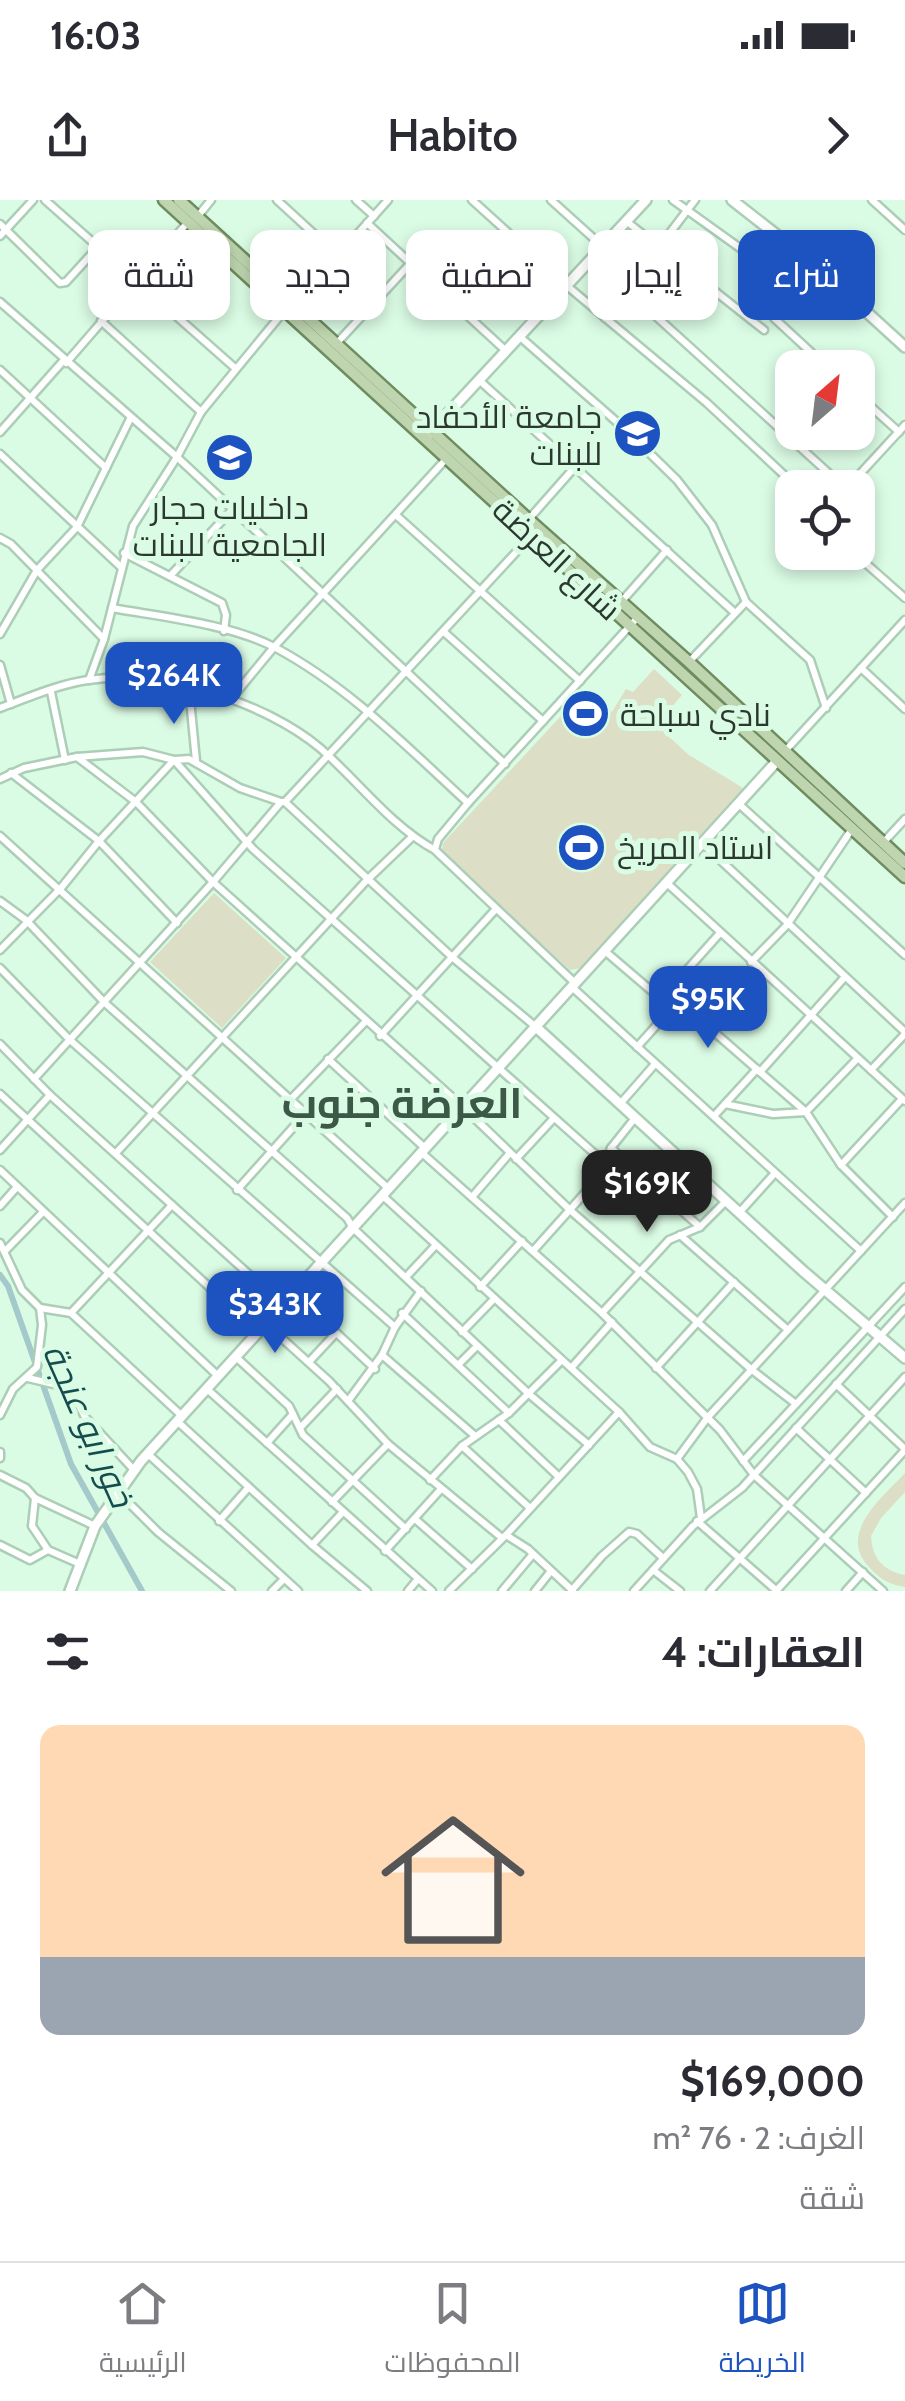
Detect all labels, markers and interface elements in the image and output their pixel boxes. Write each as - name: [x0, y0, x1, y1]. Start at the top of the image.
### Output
- text: 16:03: [50, 12, 141, 59]
- icon: share: [40, 108, 95, 163]
- text: Habito: [387, 108, 518, 162]
- icon: forward: [810, 108, 865, 163]
- chip: شقة: [88, 230, 230, 320]
- chip: جديد: [250, 230, 386, 320]
- chip: تصفية: [406, 230, 568, 320]
- chip: إيجار: [588, 230, 718, 320]
- chip: شراء: [738, 230, 875, 320]
- north arrow: [775, 350, 875, 450]
- map controls: [775, 350, 875, 570]
- place label: جامعة الأحفاد للبنات: [416, 397, 602, 473]
- school or university icon: جامعة الأحفاد للبنات: [611, 408, 663, 460]
- school or university icon: داخليات حجار الجامعية للبنات: [204, 431, 256, 483]
- button: locate: [775, 470, 875, 570]
- place label: داخليات حجار الجامعية للبنات: [133, 488, 327, 564]
- street label: شارع العرضة: [483, 490, 629, 630]
- pin: $264K: [104, 642, 244, 727]
- text: $264K: [127, 655, 221, 694]
- sports icon: نادي سباحة: [559, 688, 611, 740]
- place label: نادي سباحة: [620, 695, 771, 740]
- sports icon: استاد المريخ: [556, 821, 608, 873]
- place label: استاد المريخ: [617, 828, 773, 870]
- pin: $95K: [649, 966, 767, 1051]
- text: $95K: [671, 979, 745, 1018]
- district label: العرضة جنوب: [282, 1077, 522, 1129]
- pin: $169K: [577, 1150, 717, 1235]
- text: $169K: [604, 1163, 690, 1202]
- pin: $343K: [205, 1271, 345, 1356]
- text: $343K: [229, 1284, 322, 1323]
- water label: خور ابو عنجة: [34, 1337, 145, 1515]
- icon: filters: [40, 1624, 95, 1679]
- text: العقارات: 4: [662, 1626, 865, 1678]
- icon: home: [363, 1790, 543, 1970]
- text: $169,000: [680, 2055, 865, 2107]
- text: الغرف: 2 · 76 m²: [652, 2118, 865, 2157]
- text: شقة: [800, 2178, 865, 2217]
- tab: الرئيسية: [99, 2276, 187, 2388]
- tab: المحفوظات: [385, 2276, 521, 2388]
- tab: الخريطة: [719, 2276, 806, 2388]

